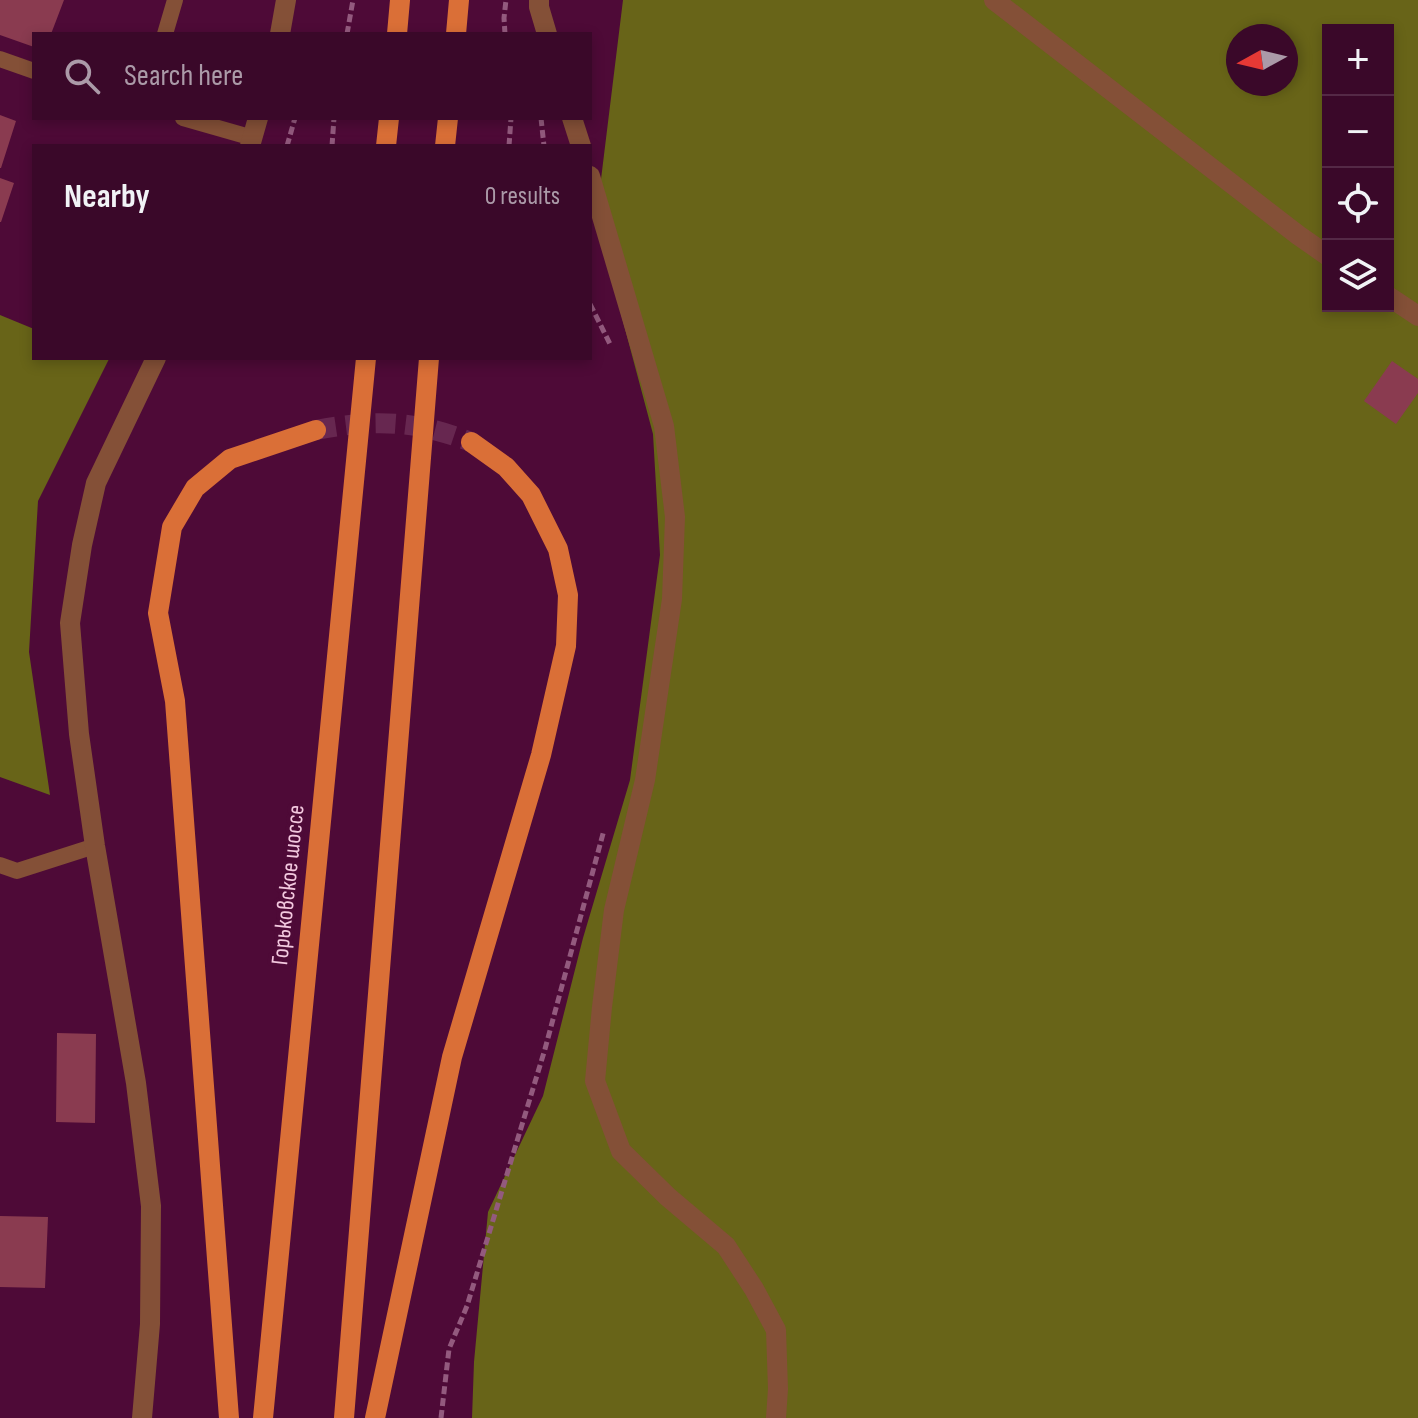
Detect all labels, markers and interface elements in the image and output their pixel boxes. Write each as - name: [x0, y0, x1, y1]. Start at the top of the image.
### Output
- north arrow: [1226, 24, 1298, 96]
- map controls: [1322, 24, 1394, 312]
- button: +: [1322, 24, 1394, 96]
- search box: [32, 32, 592, 120]
- icon: search: [60, 54, 104, 98]
- text: Search here: [124, 58, 243, 94]
- button: −: [1322, 96, 1394, 168]
- button: locate: [1322, 168, 1394, 240]
- text: Nearby: [64, 176, 150, 217]
- text: 0 results: [485, 181, 560, 212]
- button: layers: [1322, 240, 1394, 312]
- street label: Горьковское шоссе: [265, 803, 311, 967]

